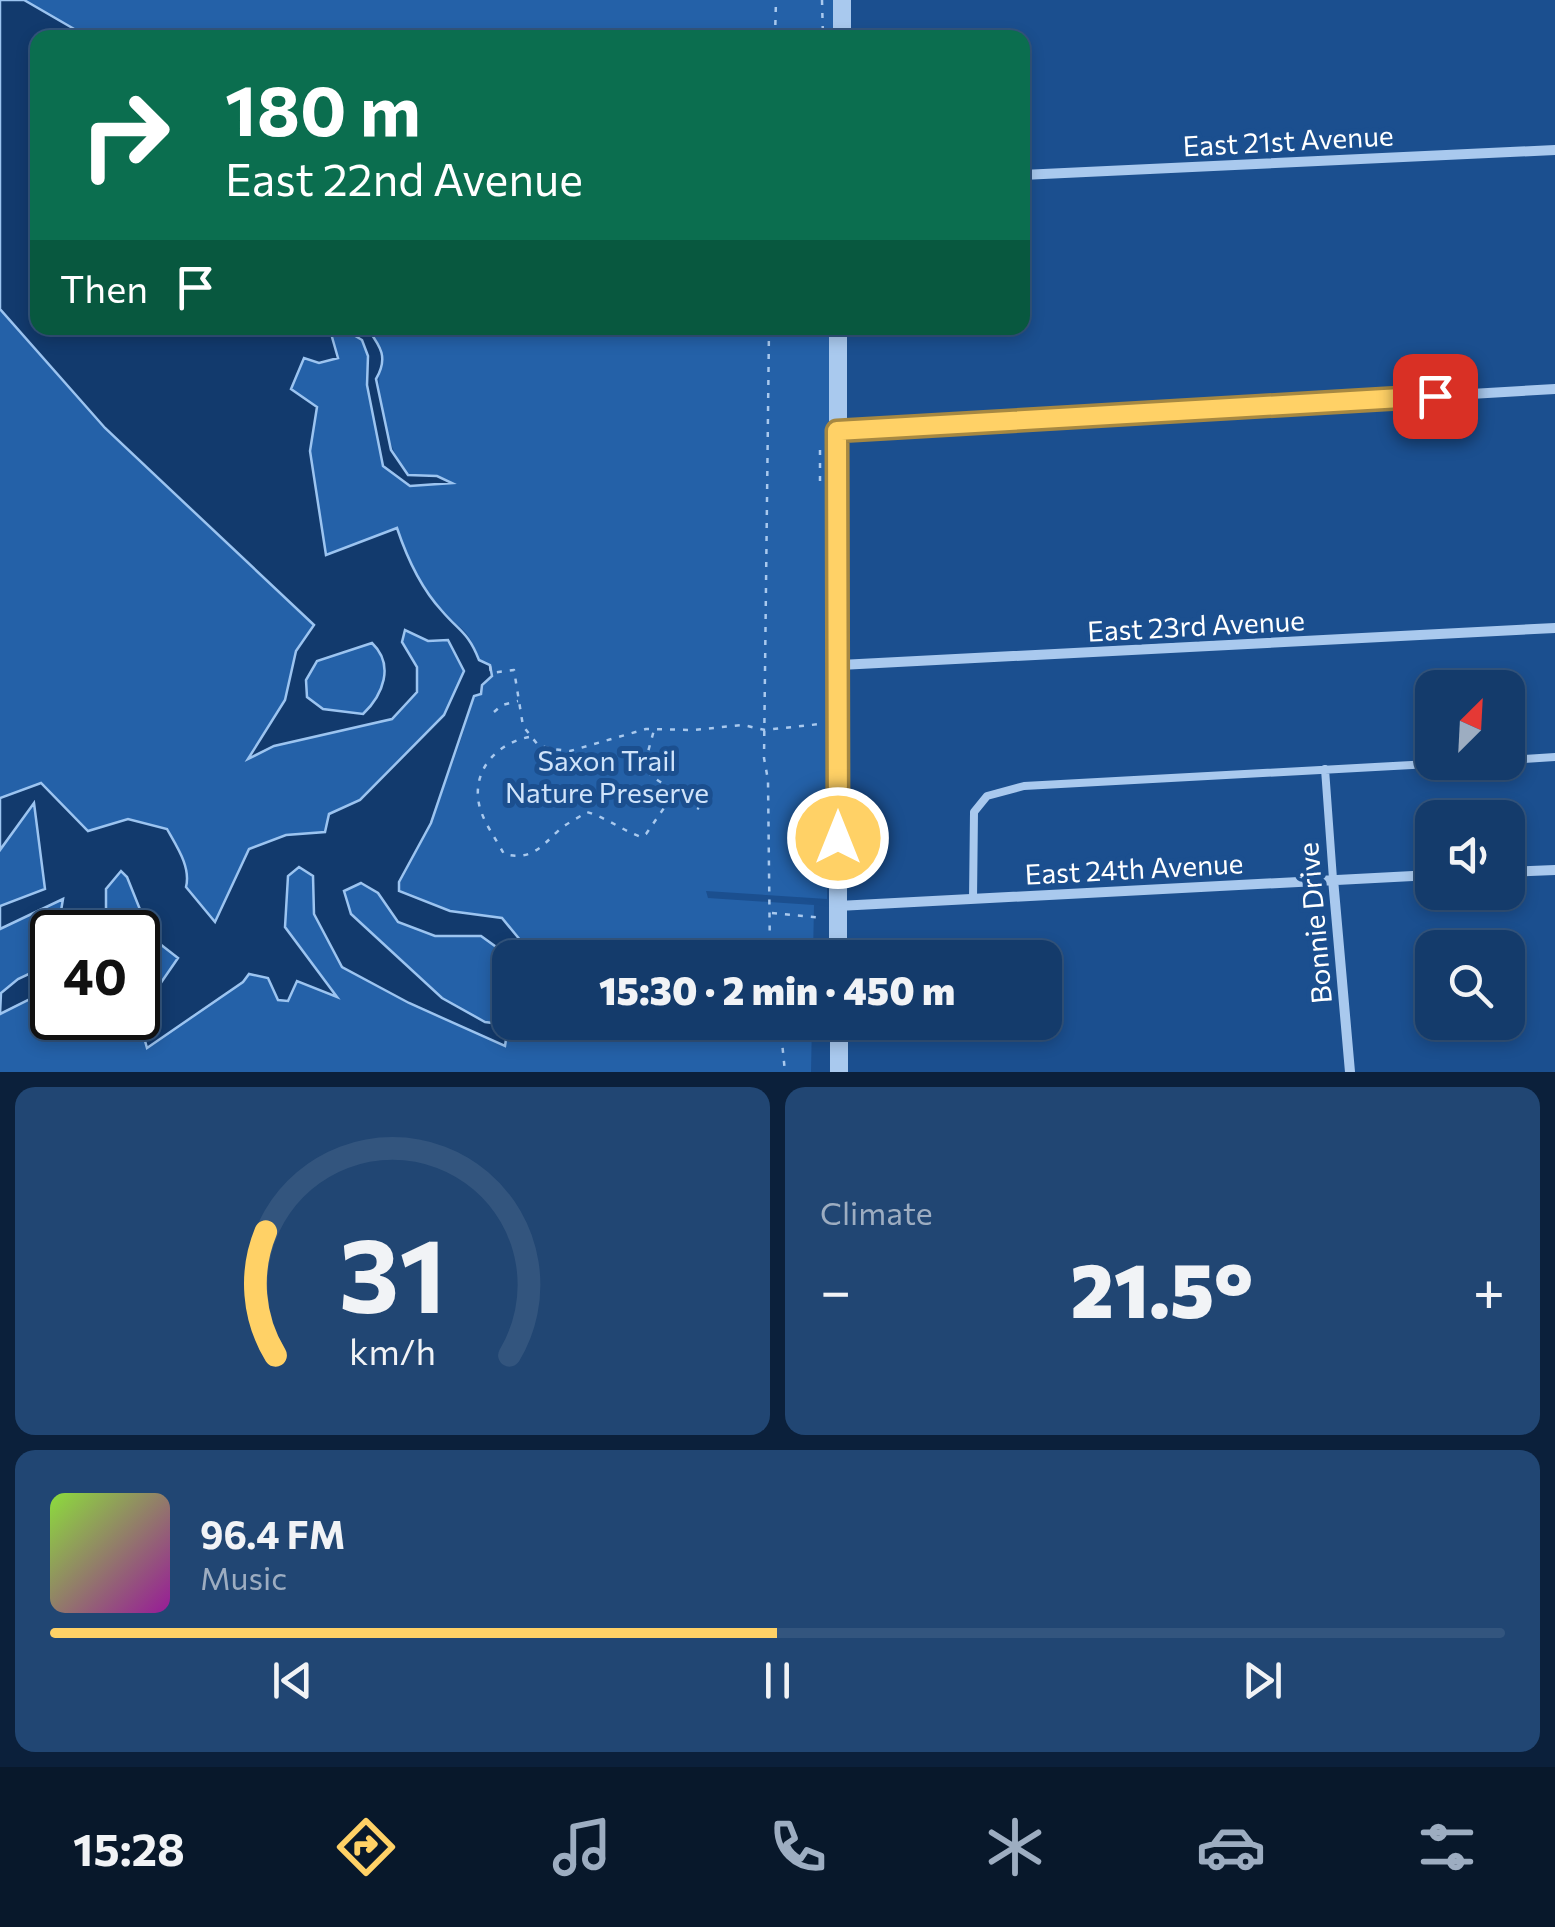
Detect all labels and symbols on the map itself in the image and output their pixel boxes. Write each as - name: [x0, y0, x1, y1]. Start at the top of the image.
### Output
- street label: East 21st Avenue: [1182, 117, 1394, 163]
- pin: [1393, 354, 1478, 439]
- street label: East 23rd Avenue: [1086, 602, 1306, 648]
- north arrow: [1415, 670, 1525, 780]
- park label: Saxon Trail Nature Preserve: [505, 743, 709, 809]
- position arrow: [786, 786, 890, 890]
- street label: Bonnie Drive: [1290, 841, 1338, 1005]
- street label: East 24th Avenue: [1024, 845, 1244, 891]
- speed limit sign: 40: [30, 910, 160, 1040]

